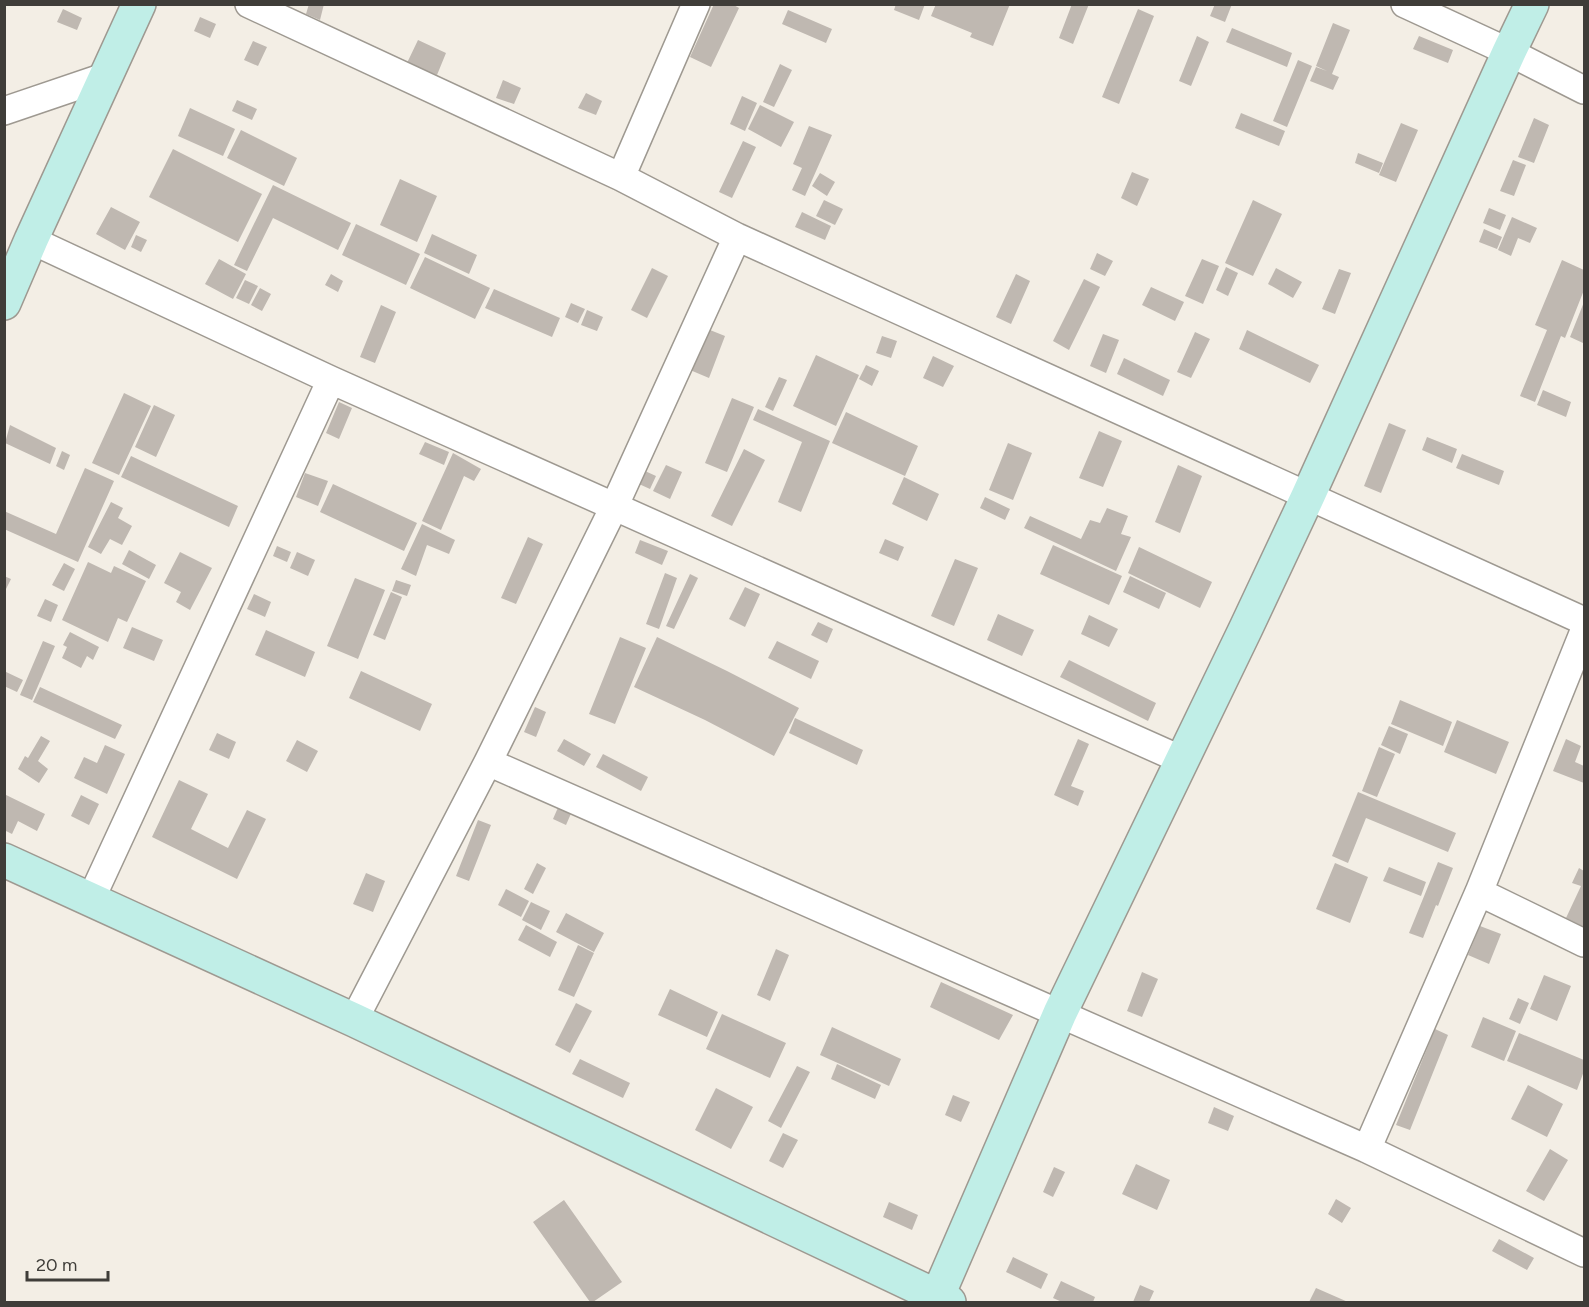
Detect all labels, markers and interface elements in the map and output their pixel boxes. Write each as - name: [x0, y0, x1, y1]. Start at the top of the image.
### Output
- scale bar: [27, 1244, 108, 1282]
- text: 20 m: [36, 1254, 77, 1276]

